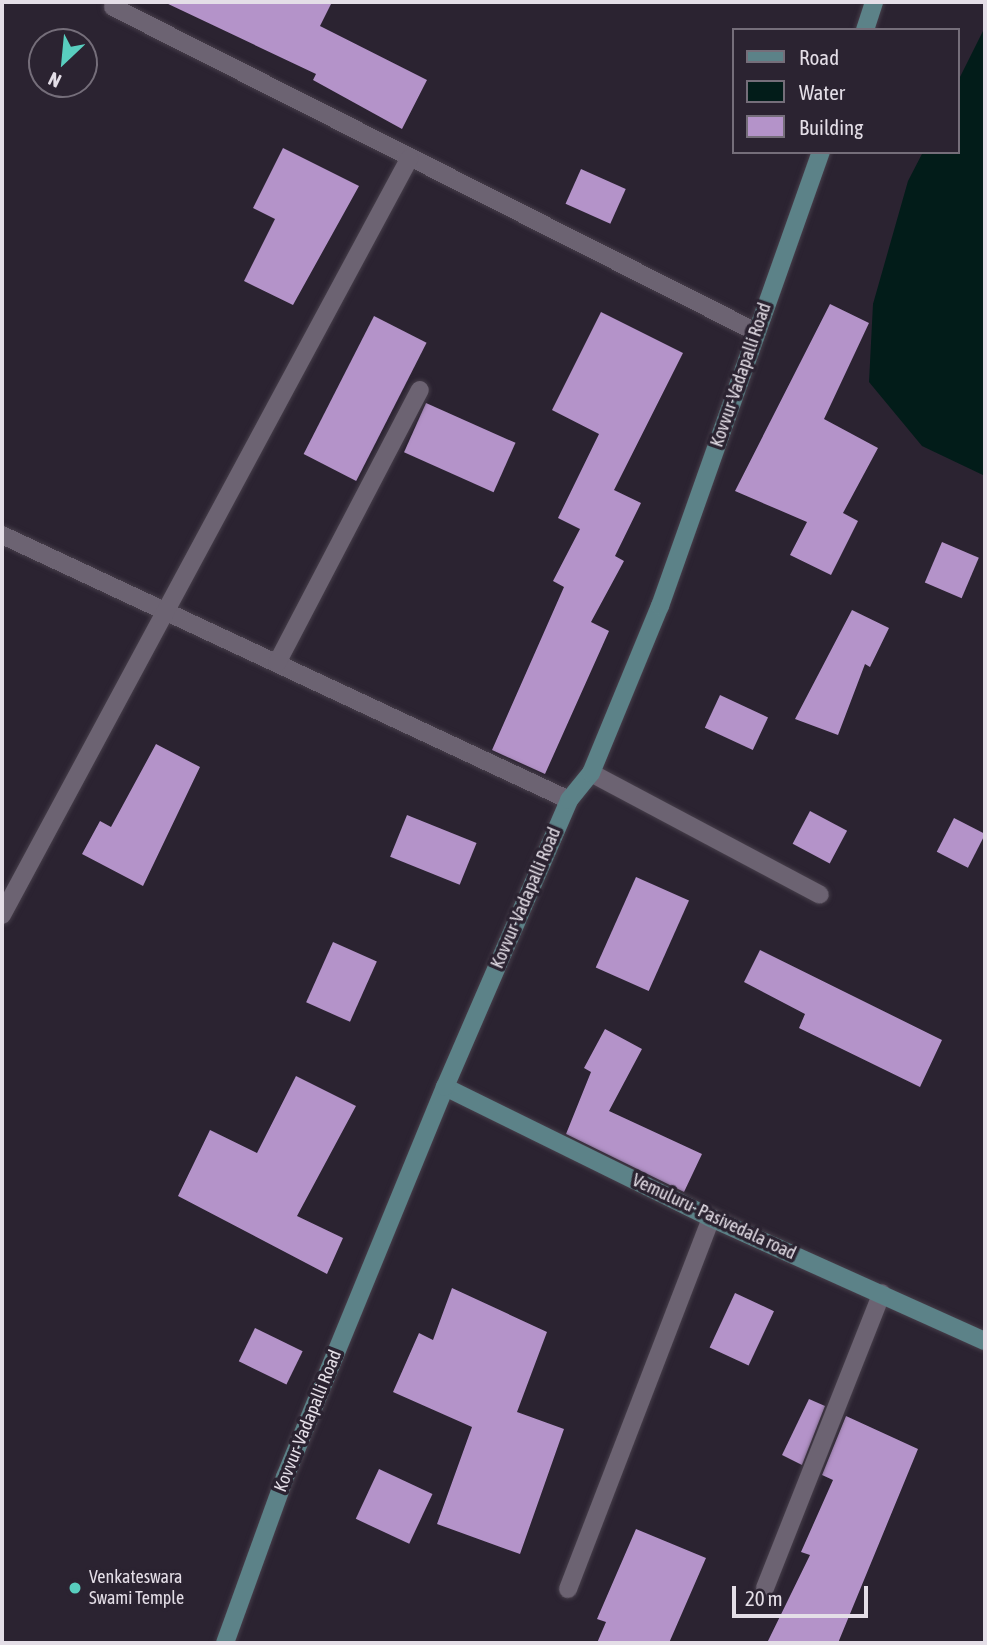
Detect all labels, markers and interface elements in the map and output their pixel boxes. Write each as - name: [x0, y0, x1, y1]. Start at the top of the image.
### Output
- north arrow: [28, 28, 98, 98]
- legend: [732, 28, 959, 154]
- text: Road: [799, 45, 839, 69]
- text: N: [45, 68, 65, 92]
- text: Water: [799, 80, 845, 104]
- text: Building: [799, 115, 863, 139]
- street label: Kovvur-Vadapalli Road: [706, 300, 776, 450]
- street label: Kovvur-Vadapalli Road: [487, 824, 565, 972]
- street label: Vemuluru- Pasivedala road: [629, 1170, 799, 1264]
- street label: Kovvur-Vadapalli Road: [270, 1347, 346, 1495]
- place label: Venkateswara Swami Temple: [89, 1567, 184, 1610]
- scale bar: [735, 1572, 872, 1616]
- marker: Venkateswara Swami Temple: [67, 1580, 83, 1596]
- text: 20 m: [745, 1586, 783, 1610]

